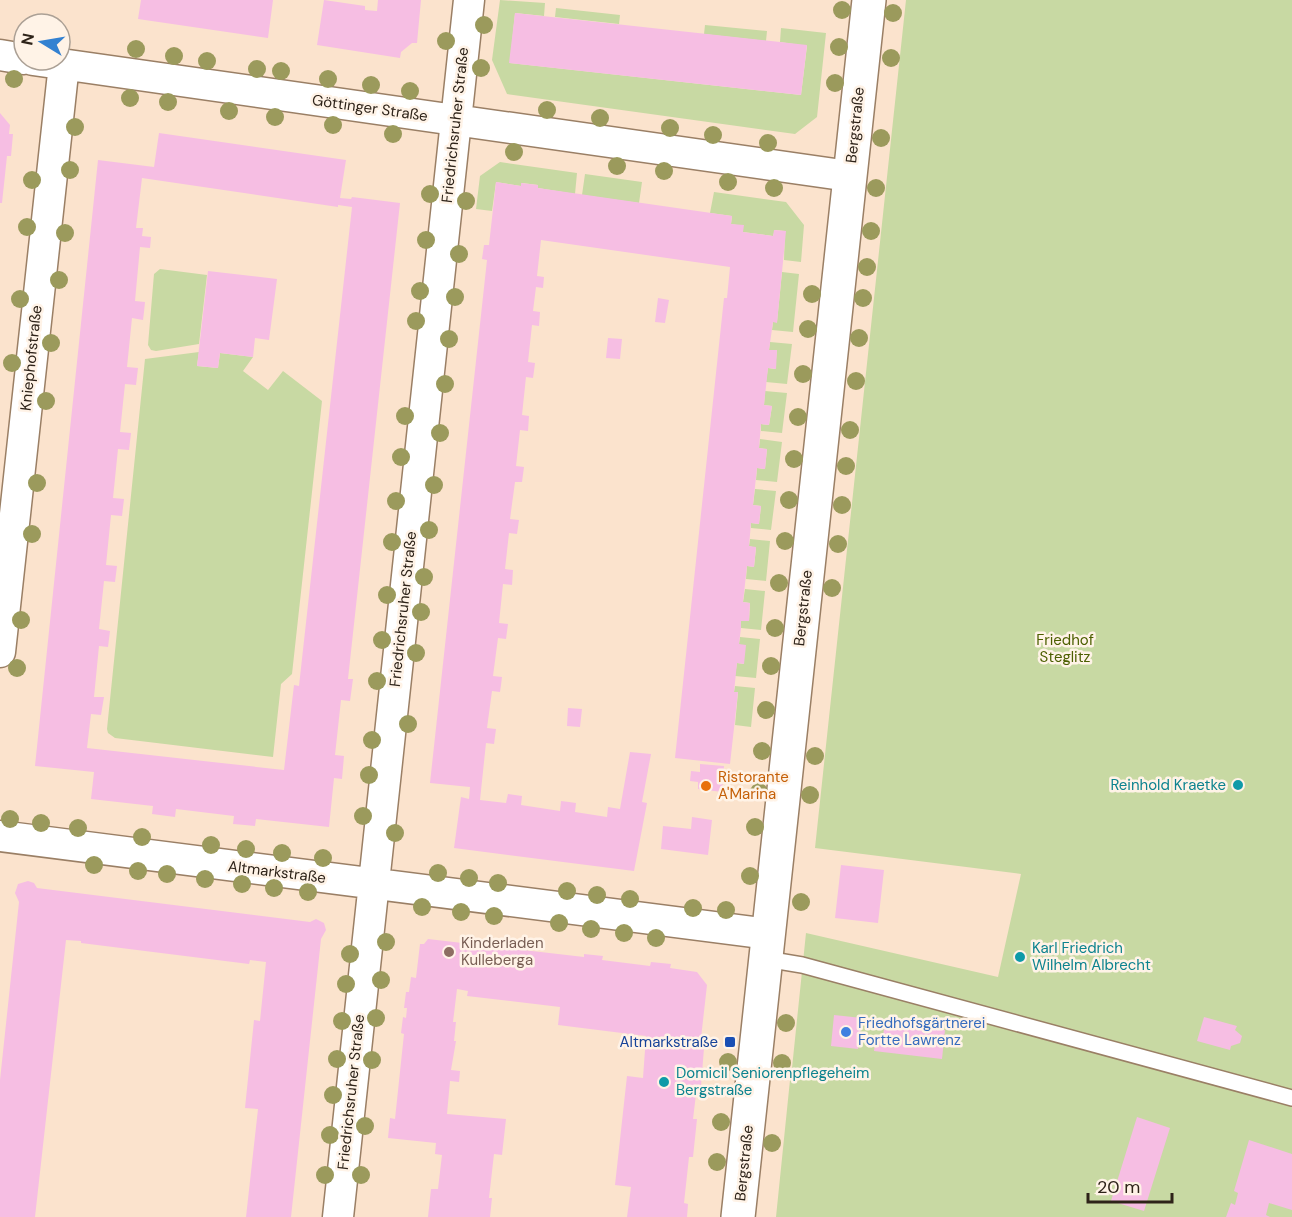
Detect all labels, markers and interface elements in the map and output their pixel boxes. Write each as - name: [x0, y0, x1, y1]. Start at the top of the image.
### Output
- north arrow: [12, 12, 72, 72]
- text: N: [16, 32, 39, 47]
- street label: Friedrichsruher Straße: [437, 46, 473, 204]
- street label: Bergstraße: [841, 86, 869, 164]
- street label: Göttinger Straße: [311, 90, 429, 126]
- street label: Kniephofstraße: [16, 304, 46, 412]
- street label: Friedrichsruher Straße: [385, 530, 421, 688]
- street label: Bergstraße: [789, 569, 817, 647]
- park label: Friedhof Steglitz: [1036, 630, 1094, 667]
- place label: Ristorante A'Marina: [718, 767, 789, 804]
- place label: Reinhold Kraetke: [1110, 775, 1226, 795]
- marker: Reinhold Kraetke: [1231, 778, 1245, 792]
- marker: Ristorante A'Marina: [699, 779, 713, 793]
- street label: Altmarkstraße: [227, 856, 327, 888]
- place label: Kinderladen Kulleberga: [461, 933, 544, 970]
- place label: Karl Friedrich Wilhelm Albrecht: [1032, 938, 1151, 975]
- marker: Kinderladen Kulleberga: [442, 945, 456, 959]
- marker: Karl Friedrich Wilhelm Albrecht: [1013, 950, 1027, 964]
- street label: Friedrichsruher Straße: [333, 1013, 369, 1171]
- place label: Friedhofsgärtnerei Fortte Lawrenz: [858, 1013, 985, 1050]
- marker: Friedhofsgärtnerei Fortte Lawrenz: [839, 1025, 853, 1039]
- place label: Altmarkstraße: [620, 1032, 718, 1052]
- marker: Altmarkstraße: [723, 1035, 737, 1049]
- place label: Domicil Seniorenpflegeheim Bergstraße: [676, 1063, 869, 1100]
- marker: Domicil Seniorenpflegeheim Bergstraße: [657, 1075, 671, 1089]
- street label: Bergstraße: [730, 1124, 758, 1202]
- scale bar: [1088, 1166, 1172, 1204]
- text: 20 m: [1097, 1175, 1140, 1199]

